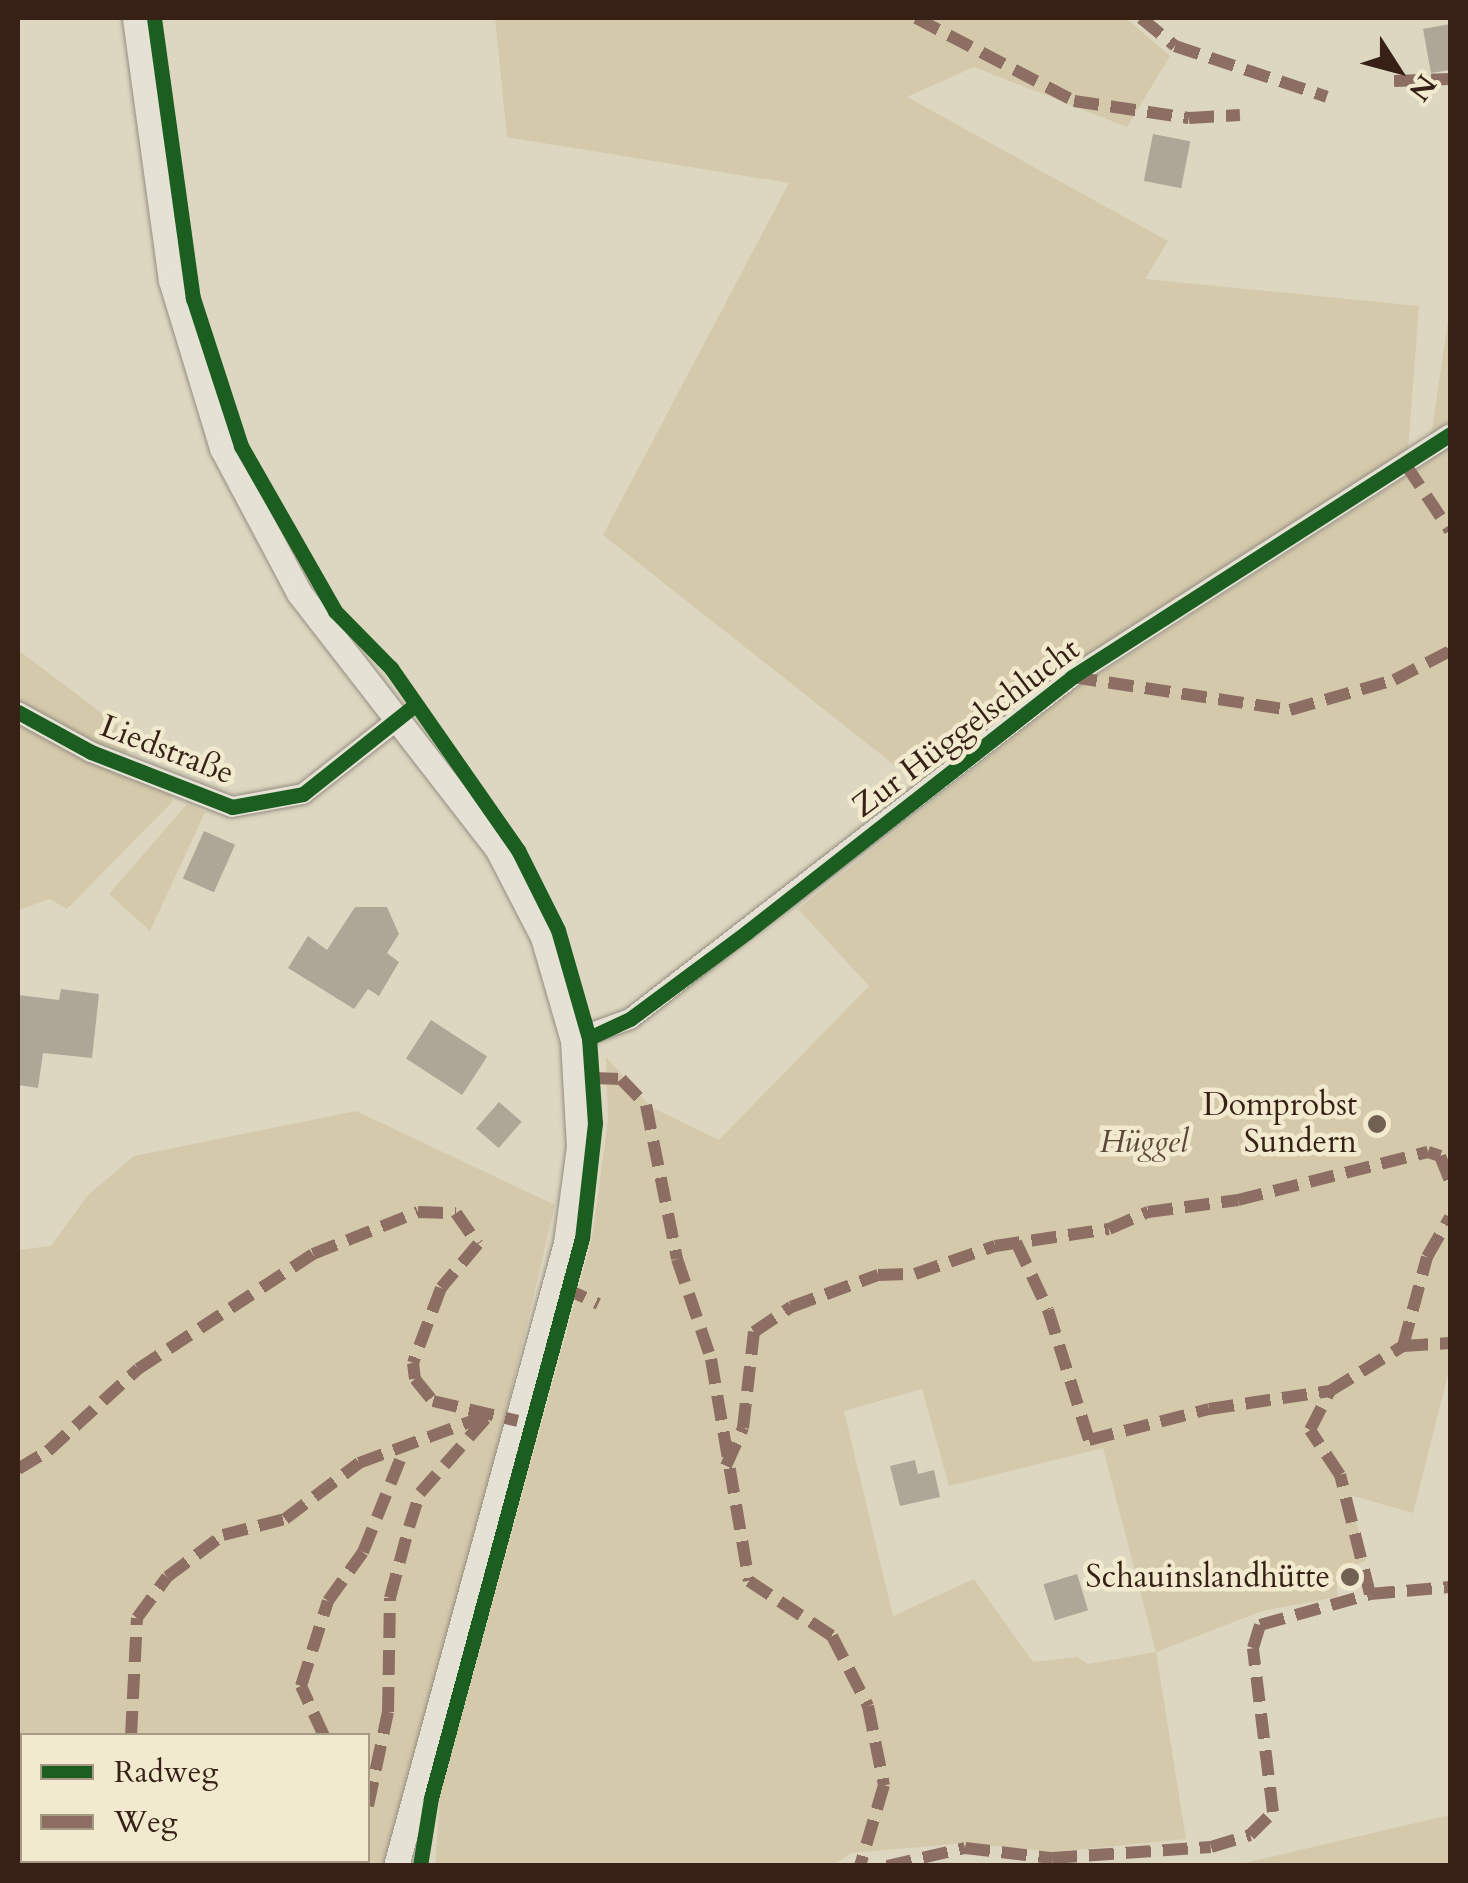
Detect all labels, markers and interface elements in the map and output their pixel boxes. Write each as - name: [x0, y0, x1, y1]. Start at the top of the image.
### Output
- north arrow: [1348, 20, 1448, 120]
- text: N: [1400, 67, 1445, 109]
- street label: Zur Hüggelschlucht: [845, 630, 1087, 826]
- street label: Liedstraße: [95, 707, 239, 793]
- place label: Domprobst Sundern: [1203, 1087, 1357, 1162]
- marker: Domprobst Sundern: [1366, 1113, 1388, 1135]
- park label: Hüggel: [1100, 1123, 1188, 1161]
- place label: Schauinslandhütte: [1086, 1558, 1330, 1596]
- marker: Schauinslandhütte: [1339, 1566, 1361, 1588]
- legend: [20, 1733, 370, 1863]
- text: Radweg: [114, 1752, 218, 1793]
- text: Weg: [114, 1802, 178, 1843]

